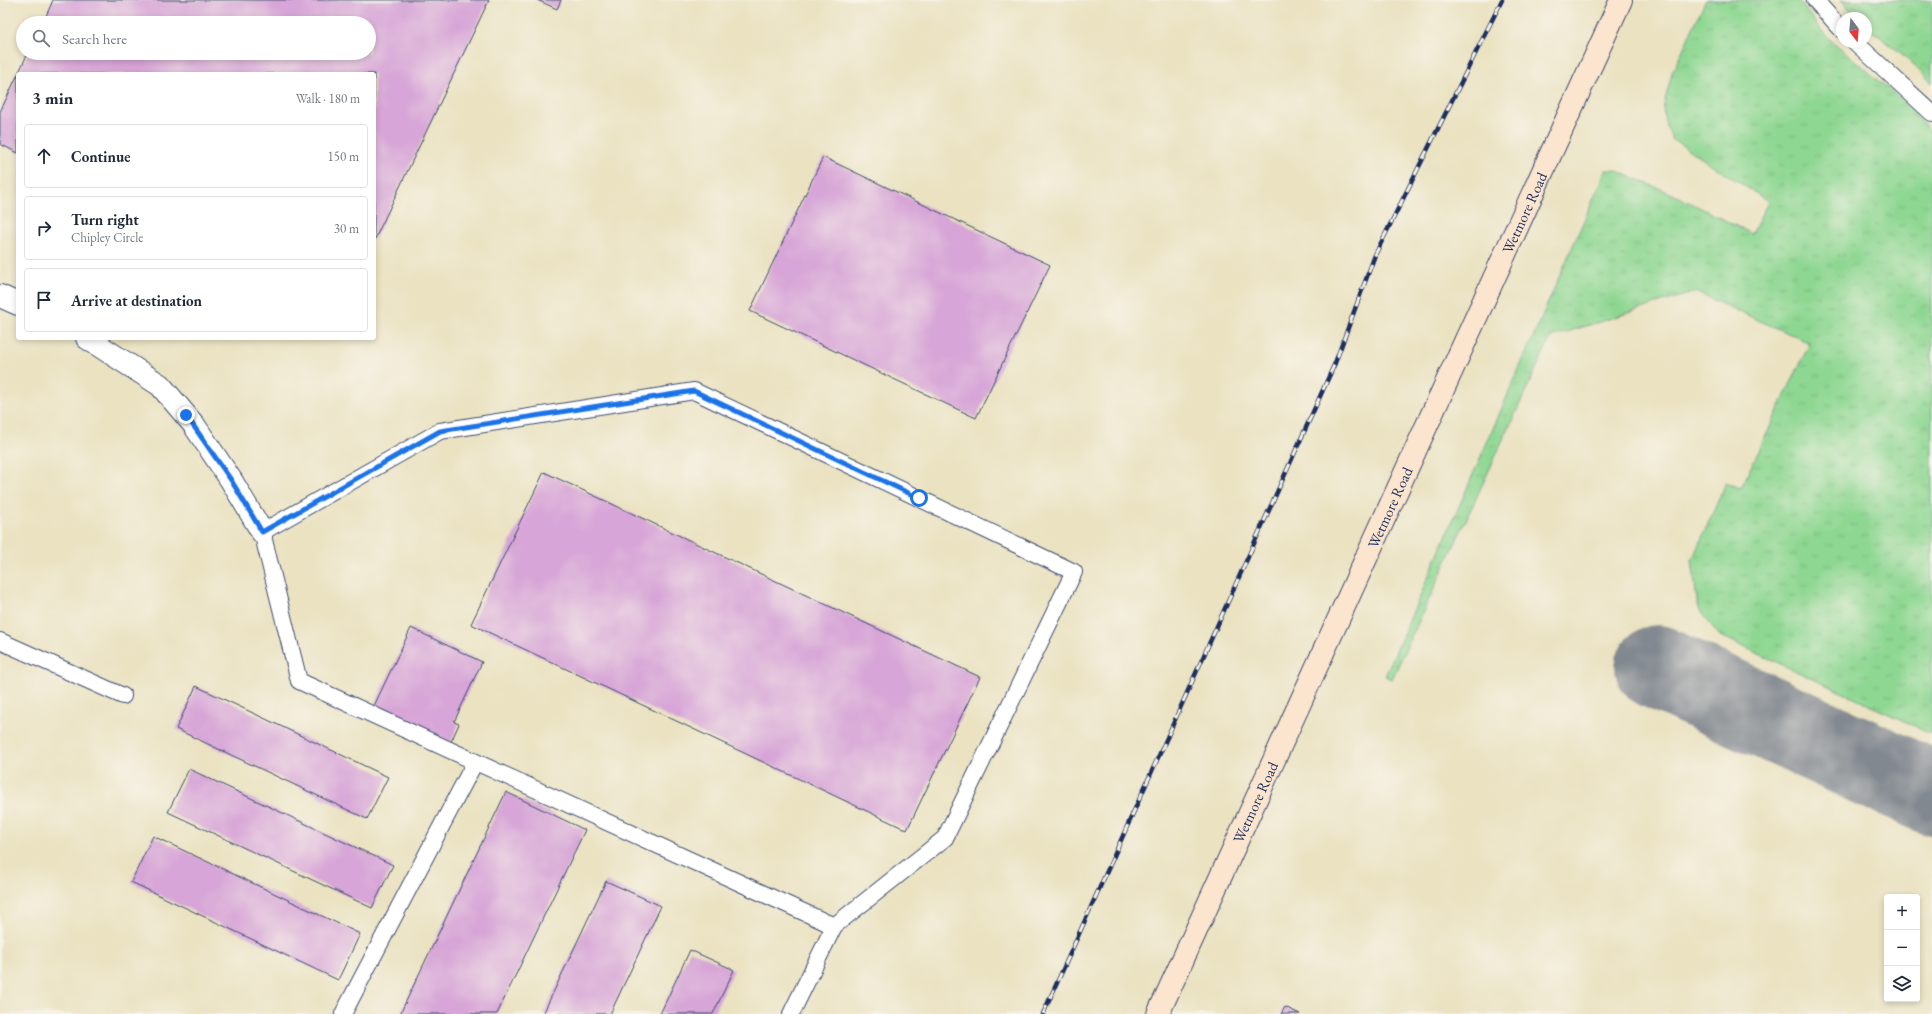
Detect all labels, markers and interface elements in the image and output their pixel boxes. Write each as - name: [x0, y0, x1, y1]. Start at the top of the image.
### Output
- north arrow: [1836, 12, 1872, 48]
- search box: [16, 16, 376, 60]
- icon: search: [30, 27, 52, 49]
- text: Search here: [62, 29, 127, 48]
- text: 3 min: [32, 87, 73, 109]
- text: Walk · 180 m: [296, 90, 360, 107]
- icon: ahead: [33, 145, 55, 167]
- text: Continue: [71, 147, 131, 166]
- text: 150 m: [328, 148, 359, 165]
- street label: Wetmore Road: [1497, 169, 1551, 256]
- text: Turn right: [71, 210, 139, 229]
- icon: right: [33, 217, 55, 239]
- text: 30 m: [334, 220, 359, 237]
- text: Chipley Circle: [71, 229, 143, 246]
- icon: arrive: [33, 289, 55, 311]
- text: Arrive at destination: [71, 291, 202, 310]
- route end: [177, 406, 195, 424]
- street label: Wetmore Road: [1363, 463, 1416, 551]
- route start: [910, 489, 928, 507]
- street label: Wetmore Road: [1228, 758, 1282, 846]
- map controls: [1884, 894, 1920, 1002]
- button: +: [1884, 894, 1920, 930]
- button: −: [1884, 930, 1920, 966]
- button: layers: [1884, 966, 1920, 1002]

